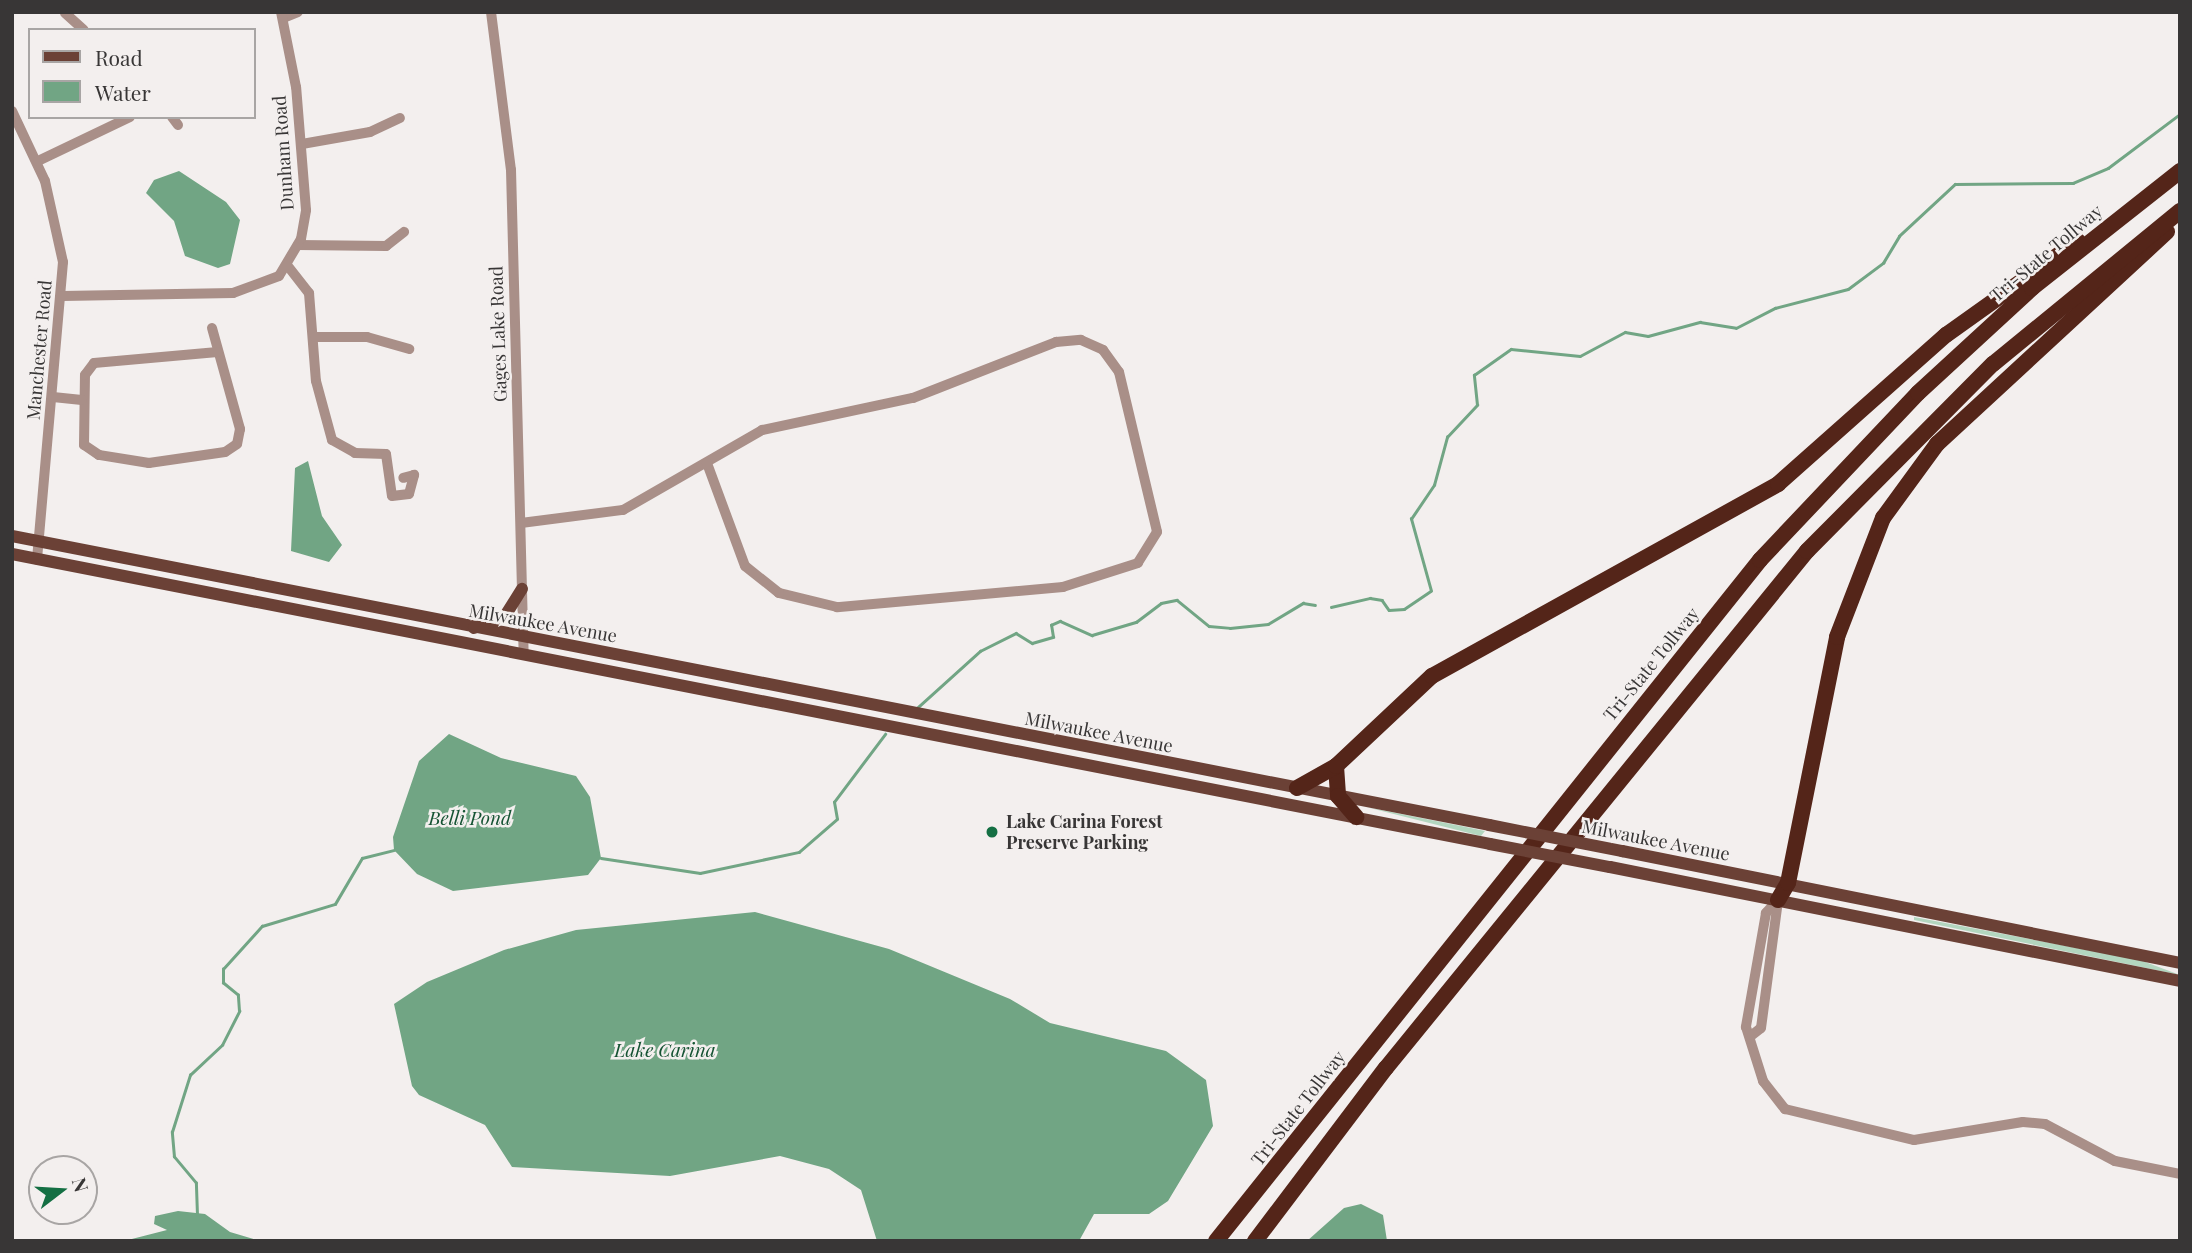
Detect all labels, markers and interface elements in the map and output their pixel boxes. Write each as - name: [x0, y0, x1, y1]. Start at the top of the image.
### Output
- legend: [28, 28, 256, 119]
- text: Road: [95, 43, 143, 71]
- text: Water: [95, 78, 151, 106]
- street label: Dunham Road: [268, 95, 298, 211]
- street label: Tri-State Tollway: [1985, 200, 2107, 306]
- street label: Gages Lake Road: [485, 266, 511, 402]
- street label: Manchester Road: [22, 279, 56, 421]
- street label: Milwaukee Avenue: [467, 599, 619, 647]
- street label: Tri-State Tollway: [1598, 603, 1704, 725]
- street label: Milwaukee Avenue: [1023, 707, 1175, 757]
- water label: Belli Pond: [429, 807, 511, 829]
- place label: Lake Carina Forest Preserve Parking: [1006, 811, 1163, 854]
- street label: Milwaukee Avenue: [1580, 815, 1732, 865]
- marker: Lake Carina Forest Preserve Parking: [984, 824, 1000, 840]
- water label: Lake Carina: [614, 1039, 716, 1061]
- street label: Tri-State Tollway: [1246, 1046, 1350, 1170]
- north arrow: [28, 1155, 98, 1225]
- text: N: [67, 1174, 96, 1195]

